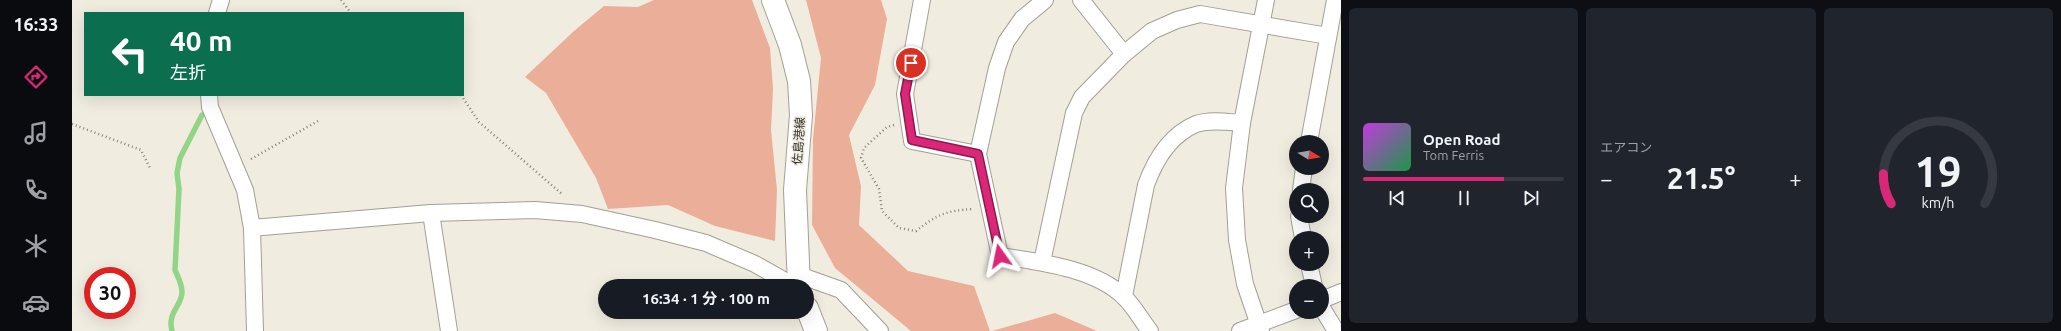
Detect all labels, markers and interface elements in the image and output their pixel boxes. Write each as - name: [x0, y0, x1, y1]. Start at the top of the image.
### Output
- text: 16:33: [13, 14, 59, 34]
- text: 40 m: [170, 25, 232, 56]
- icon: left: [104, 28, 156, 80]
- pin: [894, 46, 928, 80]
- icon: arrive: [900, 52, 922, 74]
- text: 左折: [170, 62, 206, 82]
- icon: directions: [22, 63, 50, 91]
- street label: 佐島港線: [790, 117, 807, 165]
- icon: music: [22, 119, 50, 147]
- text: Open Road: [1423, 131, 1500, 148]
- north arrow: [1289, 135, 1329, 175]
- map controls: [1289, 135, 1329, 319]
- text: エアコン: [1600, 140, 1652, 154]
- text: 19: [1915, 147, 1962, 194]
- text: Tom Ferris: [1423, 148, 1484, 162]
- text: 21.5°: [1667, 161, 1735, 195]
- text: −: [1600, 166, 1613, 191]
- text: +: [1789, 166, 1802, 191]
- icon: phone: [22, 176, 50, 204]
- button: search: [1289, 183, 1329, 223]
- icon: previous: [1386, 187, 1408, 209]
- icon: pause: [1453, 187, 1475, 209]
- icon: next: [1520, 187, 1542, 209]
- text: km/h: [1922, 194, 1955, 210]
- button: +: [1289, 231, 1329, 271]
- icon: climate: [22, 232, 50, 260]
- position arrow: [979, 235, 1021, 277]
- speed limit sign: 30: [84, 267, 136, 319]
- button: −: [1289, 279, 1329, 319]
- icon: car: [22, 289, 50, 317]
- text: 16:34 · 1 分 · 100 m: [642, 290, 770, 307]

